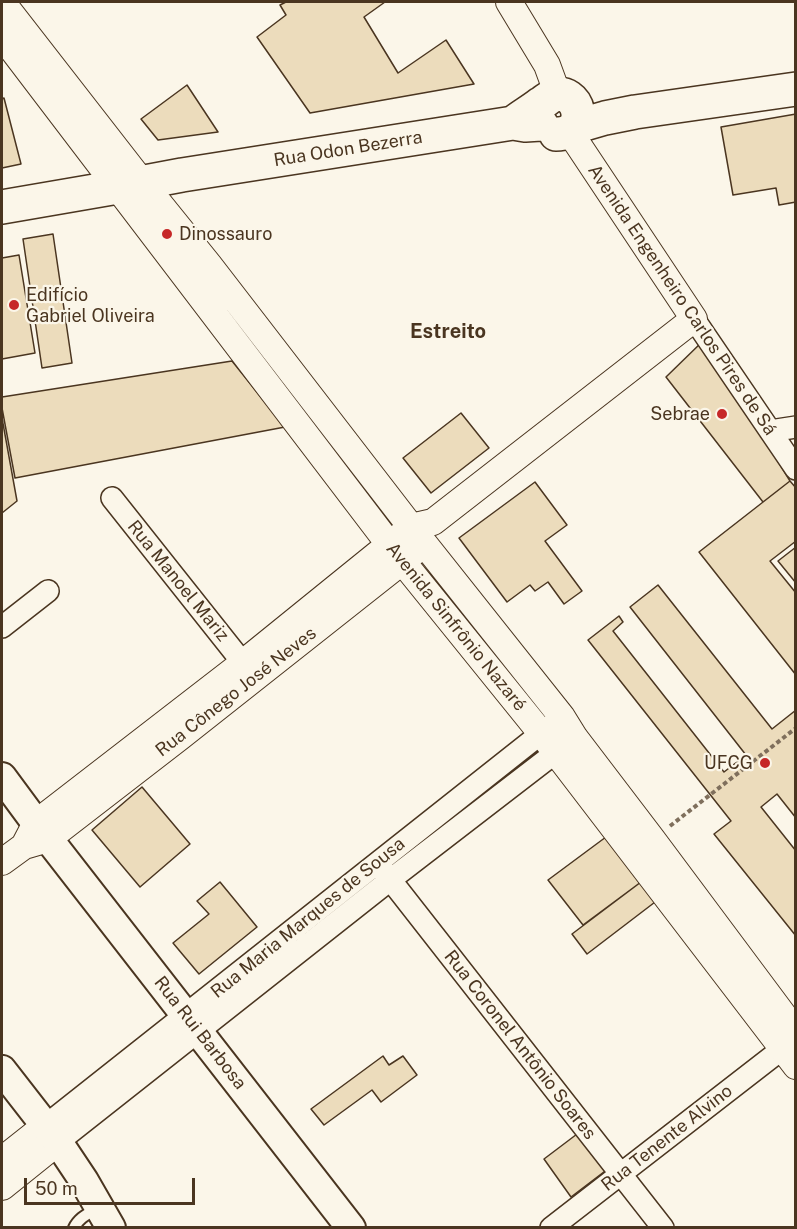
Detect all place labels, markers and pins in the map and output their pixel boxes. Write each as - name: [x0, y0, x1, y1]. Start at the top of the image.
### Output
- place label: Dinossauro: [179, 223, 272, 245]
- marker: Dinossauro: [160, 227, 174, 241]
- place label: Edifício Gabriel Oliveira: [26, 284, 155, 326]
- marker: Edifício Gabriel Oliveira: [7, 298, 21, 312]
- place label: Sebrae: [650, 403, 710, 425]
- marker: Sebrae: [715, 407, 729, 421]
- place label: UFCG: [704, 752, 753, 774]
- marker: UFCG: [758, 756, 772, 770]

